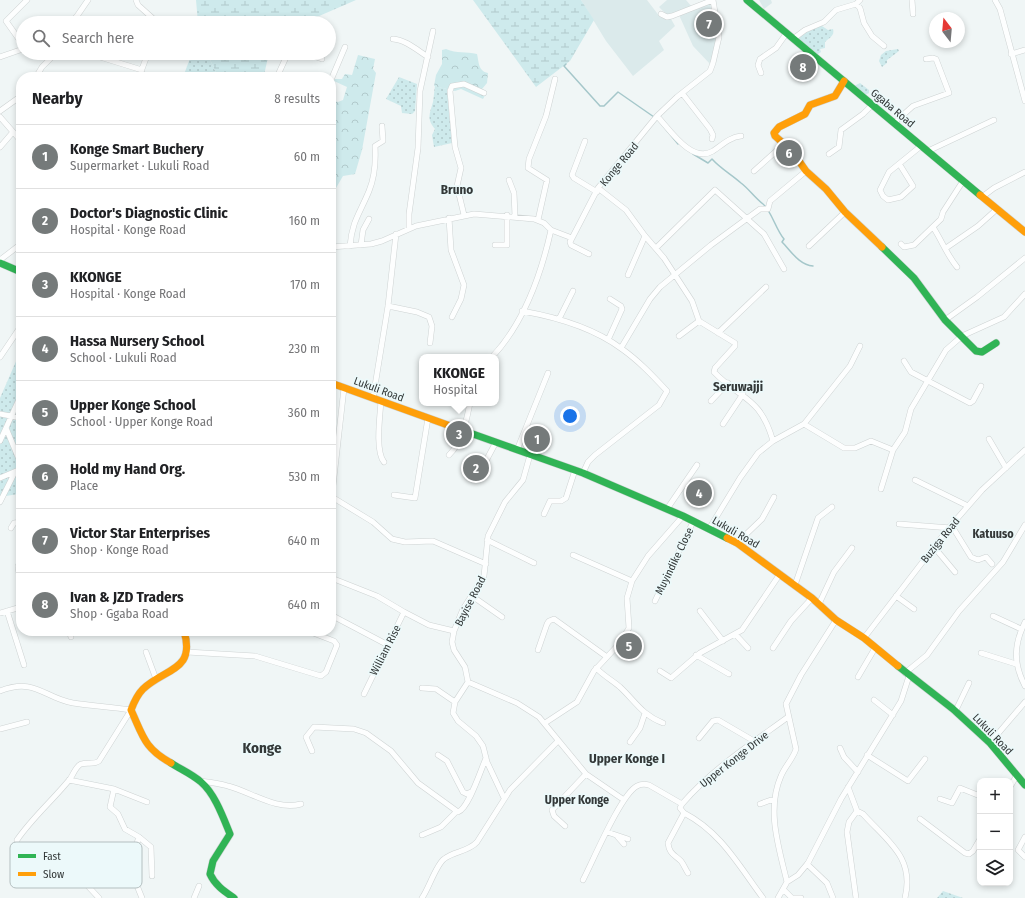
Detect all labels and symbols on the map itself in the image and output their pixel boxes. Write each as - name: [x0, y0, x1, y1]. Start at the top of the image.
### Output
- pin: 7: [696, 9, 722, 39]
- north arrow: [929, 12, 965, 48]
- pin: 8: [790, 52, 816, 82]
- street label: Ggaba Road: [868, 86, 917, 130]
- pin: 6: [776, 138, 802, 168]
- street label: Konge Road: [597, 140, 641, 189]
- district label: Bruno: [441, 182, 473, 197]
- street label: Lukuli Road: [352, 374, 406, 405]
- district label: Seruwajji: [713, 379, 763, 394]
- your location: [560, 406, 580, 426]
- pin: 3: [446, 419, 472, 449]
- pin: 1: [524, 424, 550, 454]
- pin: 2: [463, 453, 489, 483]
- pin: 4: [686, 478, 712, 508]
- street label: Lukuli Road: [710, 514, 762, 551]
- street label: Buziga Road: [918, 515, 963, 566]
- street label: Muyindike Close: [653, 526, 696, 597]
- district label: Katuuso: [972, 527, 1014, 541]
- street label: Bayise Road: [452, 574, 489, 628]
- street label: William Rise: [367, 623, 404, 678]
- pin: 5: [616, 631, 642, 661]
- street label: Lukuli Road: [970, 711, 1015, 758]
- street label: Upper Konge Drive: [697, 729, 771, 790]
- district label: Konge: [242, 739, 282, 757]
- district label: Upper Konge I: [589, 751, 665, 766]
- district label: Upper Konge: [545, 793, 609, 807]
- legend: [10, 842, 142, 888]
- text: Fast: [43, 850, 61, 863]
- text: Slow: [43, 868, 64, 881]

